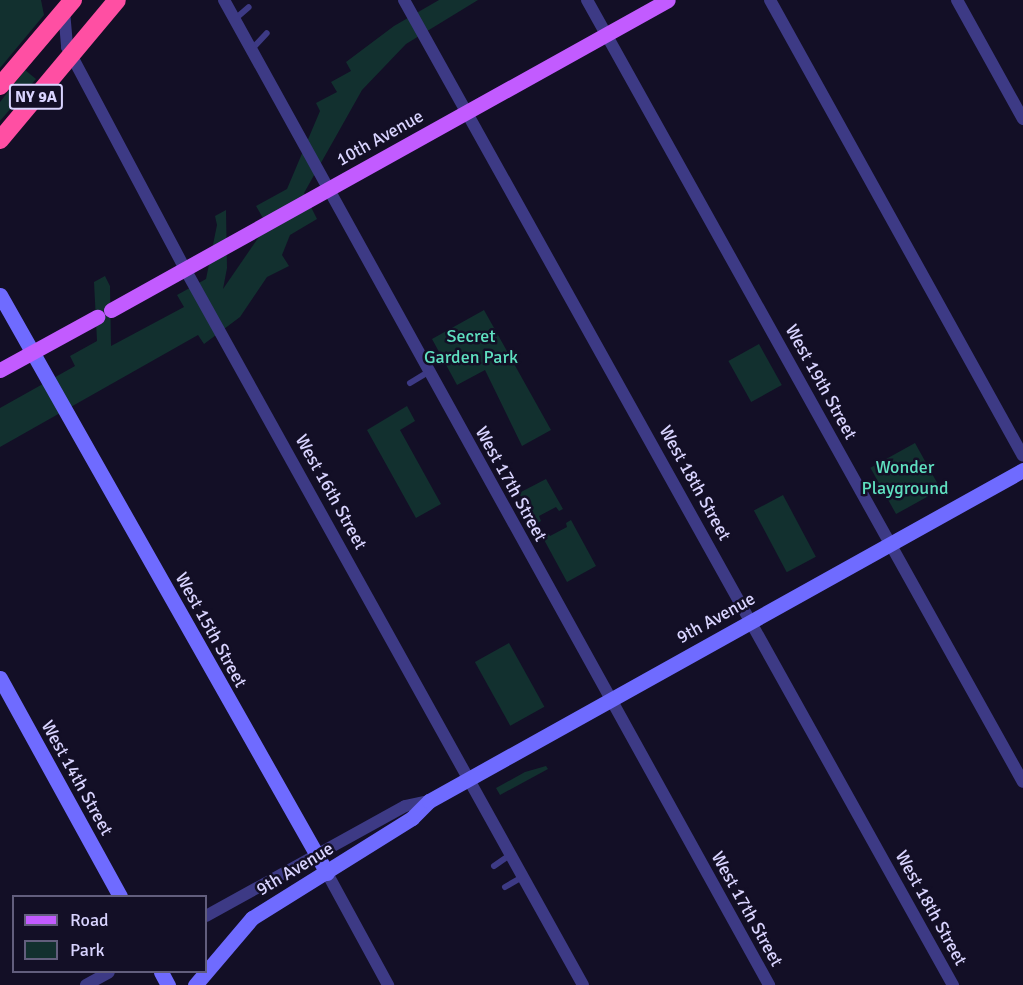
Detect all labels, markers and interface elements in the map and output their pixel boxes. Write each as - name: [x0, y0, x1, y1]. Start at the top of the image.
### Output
- road number: NY 9A: [8, 84, 64, 110]
- street label: 10th Avenue: [333, 105, 427, 171]
- street label: West 19th Street: [780, 321, 862, 443]
- park label: Secret Garden Park: [424, 326, 518, 368]
- street label: West 18th Street: [654, 422, 736, 544]
- street label: West 17th Street: [470, 423, 552, 545]
- street label: West 16th Street: [290, 431, 372, 553]
- park label: Wonder Playground: [861, 457, 949, 500]
- street label: West 15th Street: [170, 569, 252, 691]
- street label: 9th Avenue: [673, 588, 759, 648]
- street label: West 14th Street: [36, 717, 118, 839]
- street label: 9th Avenue: [253, 838, 337, 900]
- street label: West 18th Street: [890, 847, 972, 969]
- street label: West 17th Street: [706, 848, 788, 970]
- legend: [12, 895, 207, 973]
- text: Road: [70, 909, 109, 931]
- text: Park: [70, 939, 105, 961]

